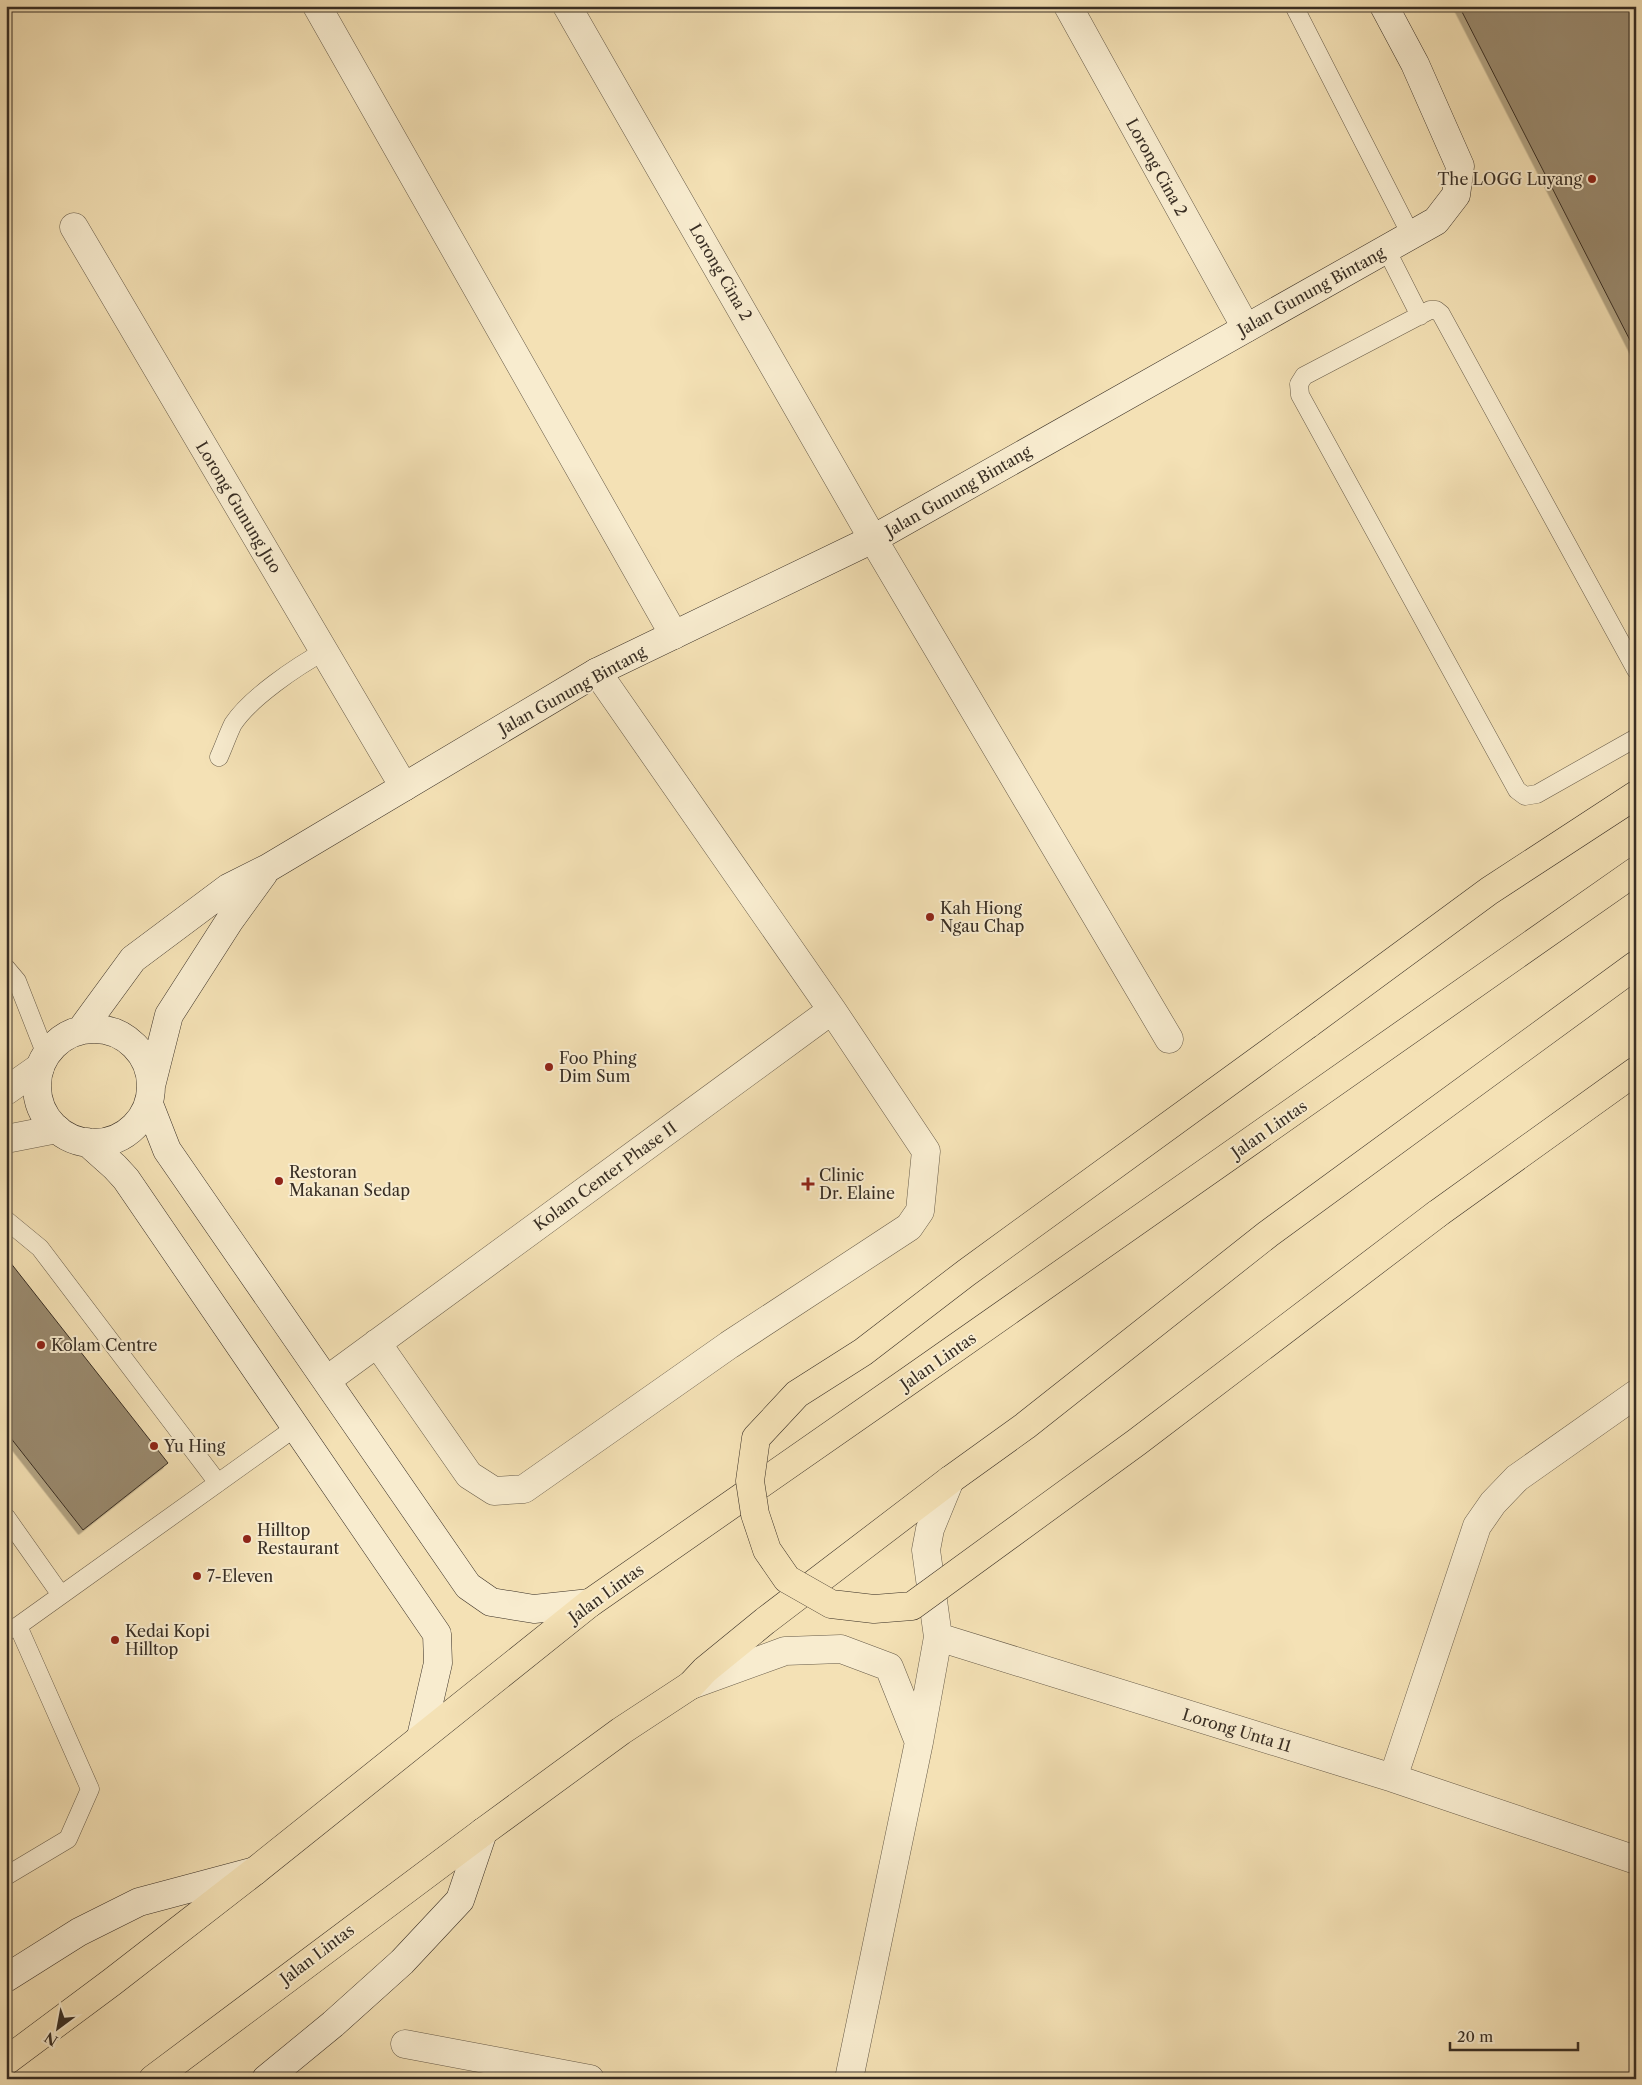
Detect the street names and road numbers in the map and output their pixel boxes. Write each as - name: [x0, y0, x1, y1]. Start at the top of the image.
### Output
- street label: Lorong Cina 2: [1122, 115, 1192, 219]
- street label: Lorong Cina 2: [685, 220, 757, 324]
- street label: Jalan Gunung Bintang: [1231, 242, 1389, 341]
- street label: Lorong Gunung Juo: [192, 438, 286, 577]
- street label: Jalan Gunung Bintang: [879, 441, 1035, 542]
- street label: Jalan Gunung Bintang: [492, 641, 650, 740]
- street label: Jalan Lintas: [1225, 1096, 1311, 1164]
- street label: Kolam Center Phase II: [530, 1117, 680, 1235]
- street label: Jalan Lintas: [894, 1328, 980, 1396]
- street label: Jalan Lintas: [562, 1559, 647, 1629]
- street label: Lorong Unta 11: [1180, 1704, 1294, 1756]
- street label: Jalan Lintas: [274, 1920, 358, 1990]

